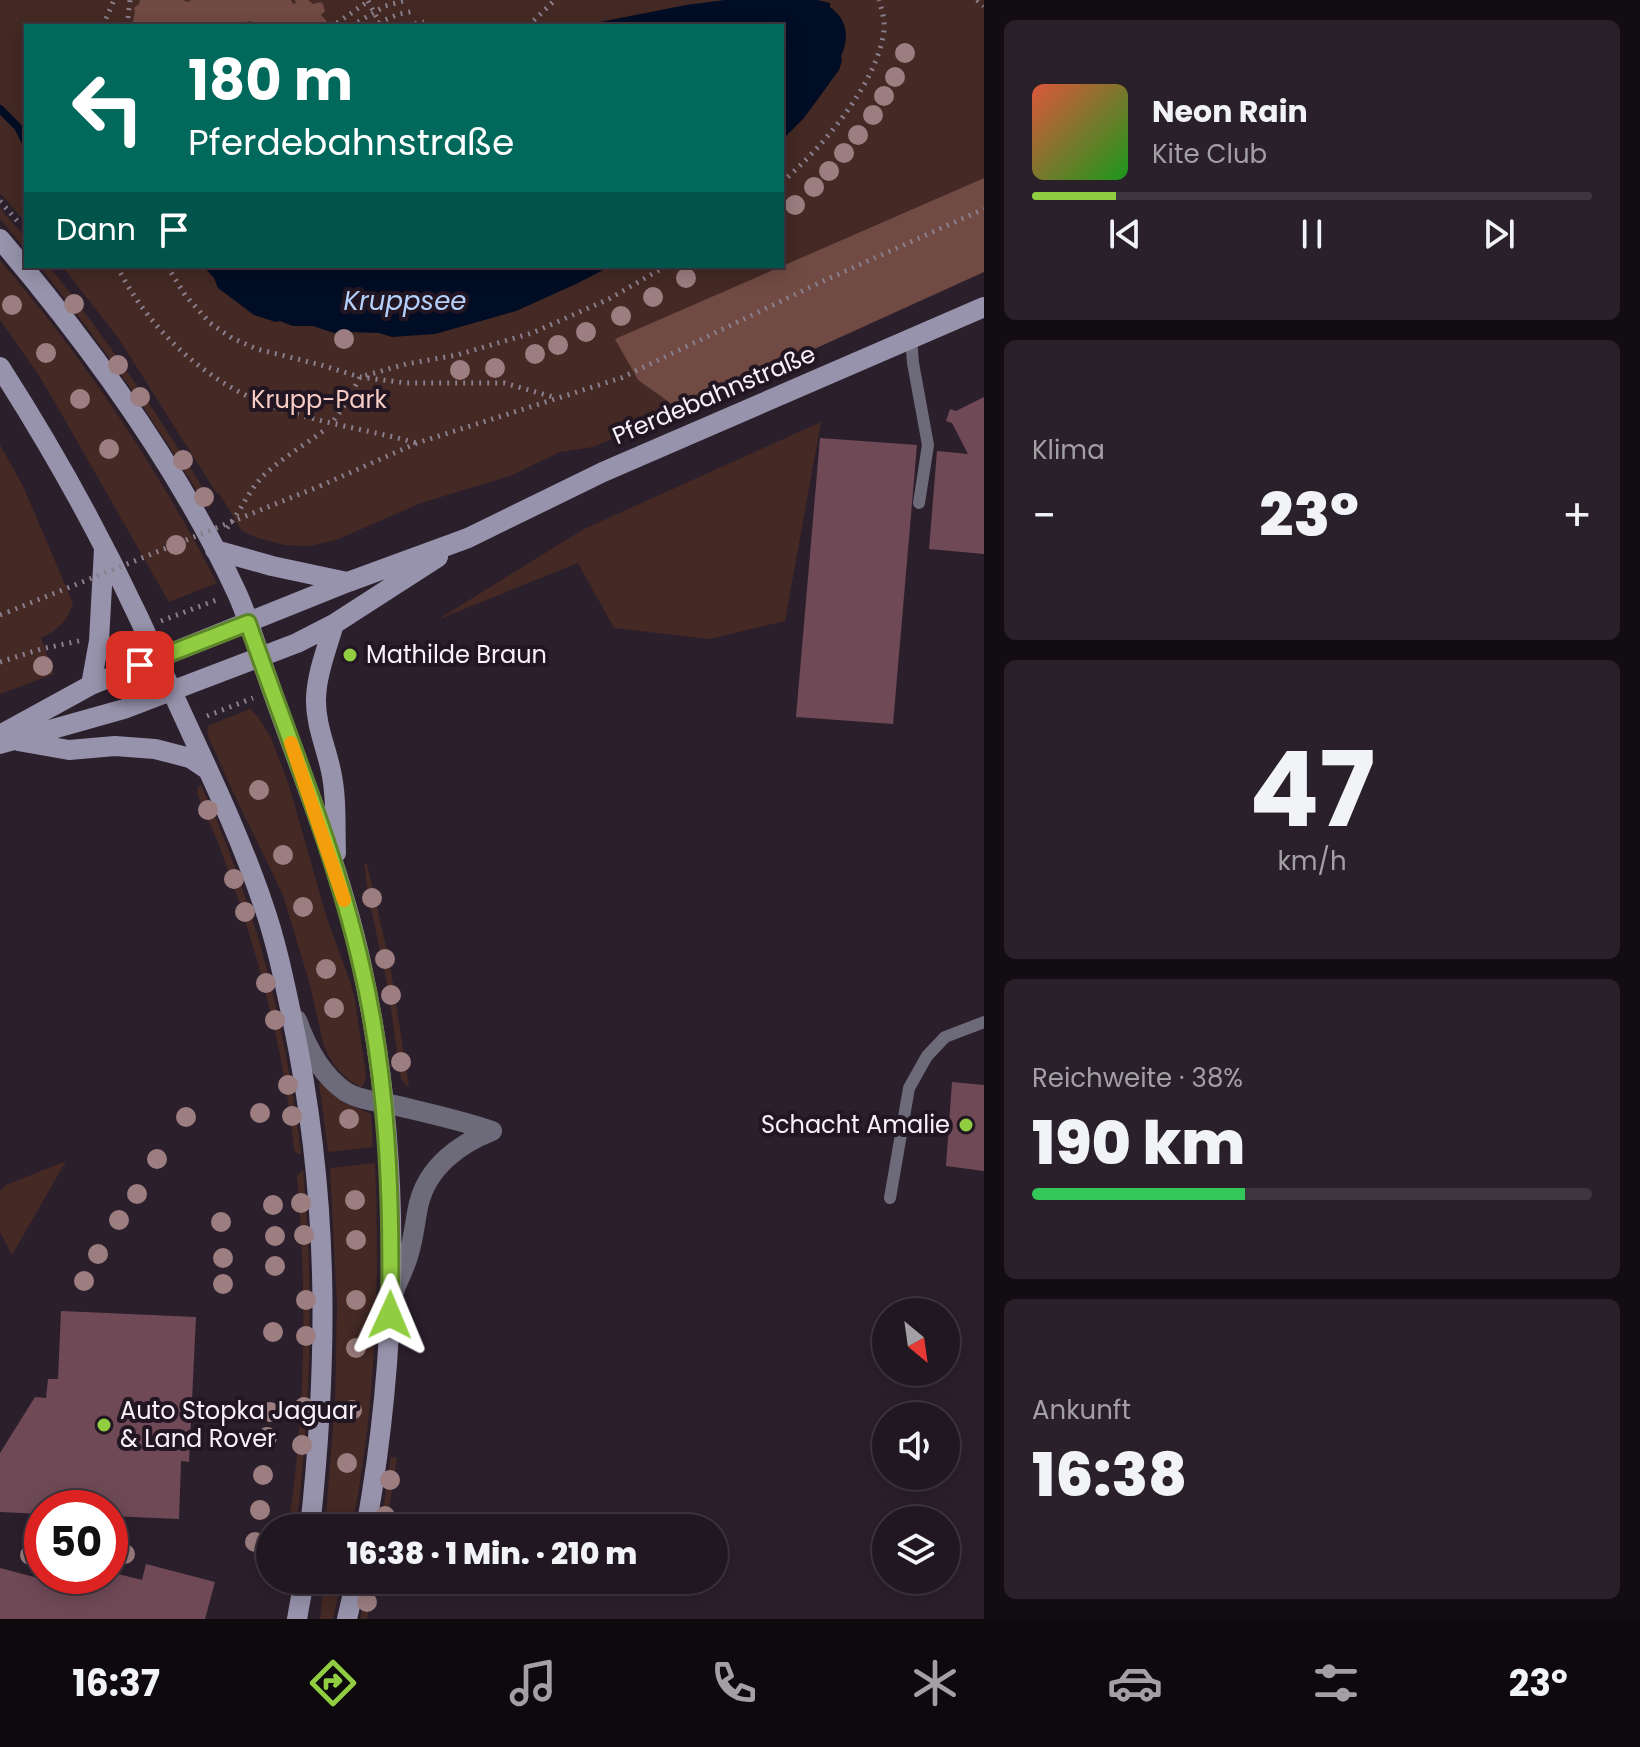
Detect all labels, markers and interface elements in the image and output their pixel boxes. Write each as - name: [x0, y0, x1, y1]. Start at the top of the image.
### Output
- text: 180 m: [188, 41, 353, 120]
- icon: left: [56, 56, 160, 160]
- text: Neon Rain: [1152, 90, 1308, 133]
- text: Pferdebahnstraße: [188, 117, 514, 168]
- text: Kite Club: [1152, 136, 1267, 172]
- text: Dann: [56, 208, 136, 251]
- icon: arrive: [152, 208, 196, 252]
- icon: previous: [1103, 212, 1147, 256]
- icon: pause: [1290, 212, 1334, 256]
- icon: next: [1477, 212, 1521, 256]
- water label: Kruppsee: [344, 283, 466, 319]
- street label: Pferdebahnstraße: [607, 337, 820, 452]
- park label: Krupp-Park: [251, 383, 388, 416]
- text: Klima: [1032, 432, 1105, 468]
- text: 23°: [1259, 473, 1359, 557]
- text: −: [1032, 485, 1056, 546]
- text: +: [1562, 485, 1592, 546]
- pin: [106, 631, 174, 699]
- place label: Mathilde Braun: [366, 638, 547, 671]
- icon: arrive: [118, 643, 162, 687]
- marker: Mathilde Braun: [341, 646, 359, 664]
- text: 47: [1249, 717, 1375, 862]
- text: km/h: [1277, 843, 1347, 879]
- text: Reichweite · 38%: [1032, 1060, 1243, 1096]
- text: 190 km: [1032, 1101, 1245, 1185]
- place label: Schacht Amalie: [761, 1108, 950, 1141]
- marker: Schacht Amalie: [957, 1116, 975, 1134]
- position arrow: [348, 1273, 432, 1357]
- north arrow: [872, 1298, 960, 1386]
- map controls: [872, 1298, 960, 1594]
- text: Ankunft: [1032, 1392, 1131, 1428]
- place label: Auto Stopka Jaguar & Land Rover: [120, 1394, 357, 1455]
- button: sound: [872, 1402, 960, 1490]
- marker: Auto Stopka Jaguar & Land Rover: [95, 1416, 113, 1434]
- text: 16:38: [1032, 1433, 1187, 1517]
- speed limit sign: 50: [24, 1490, 128, 1594]
- button: layers: [872, 1506, 960, 1594]
- text: 16:38 · 1 Min. · 210 m: [347, 1532, 637, 1575]
- icon: directions: [305, 1655, 361, 1711]
- icon: music: [505, 1655, 561, 1711]
- icon: phone: [706, 1655, 762, 1711]
- icon: climate: [907, 1655, 963, 1711]
- icon: car: [1107, 1655, 1163, 1711]
- icon: filters: [1308, 1655, 1364, 1711]
- text: 16:37: [72, 1658, 160, 1709]
- text: 23°: [1509, 1658, 1568, 1709]

